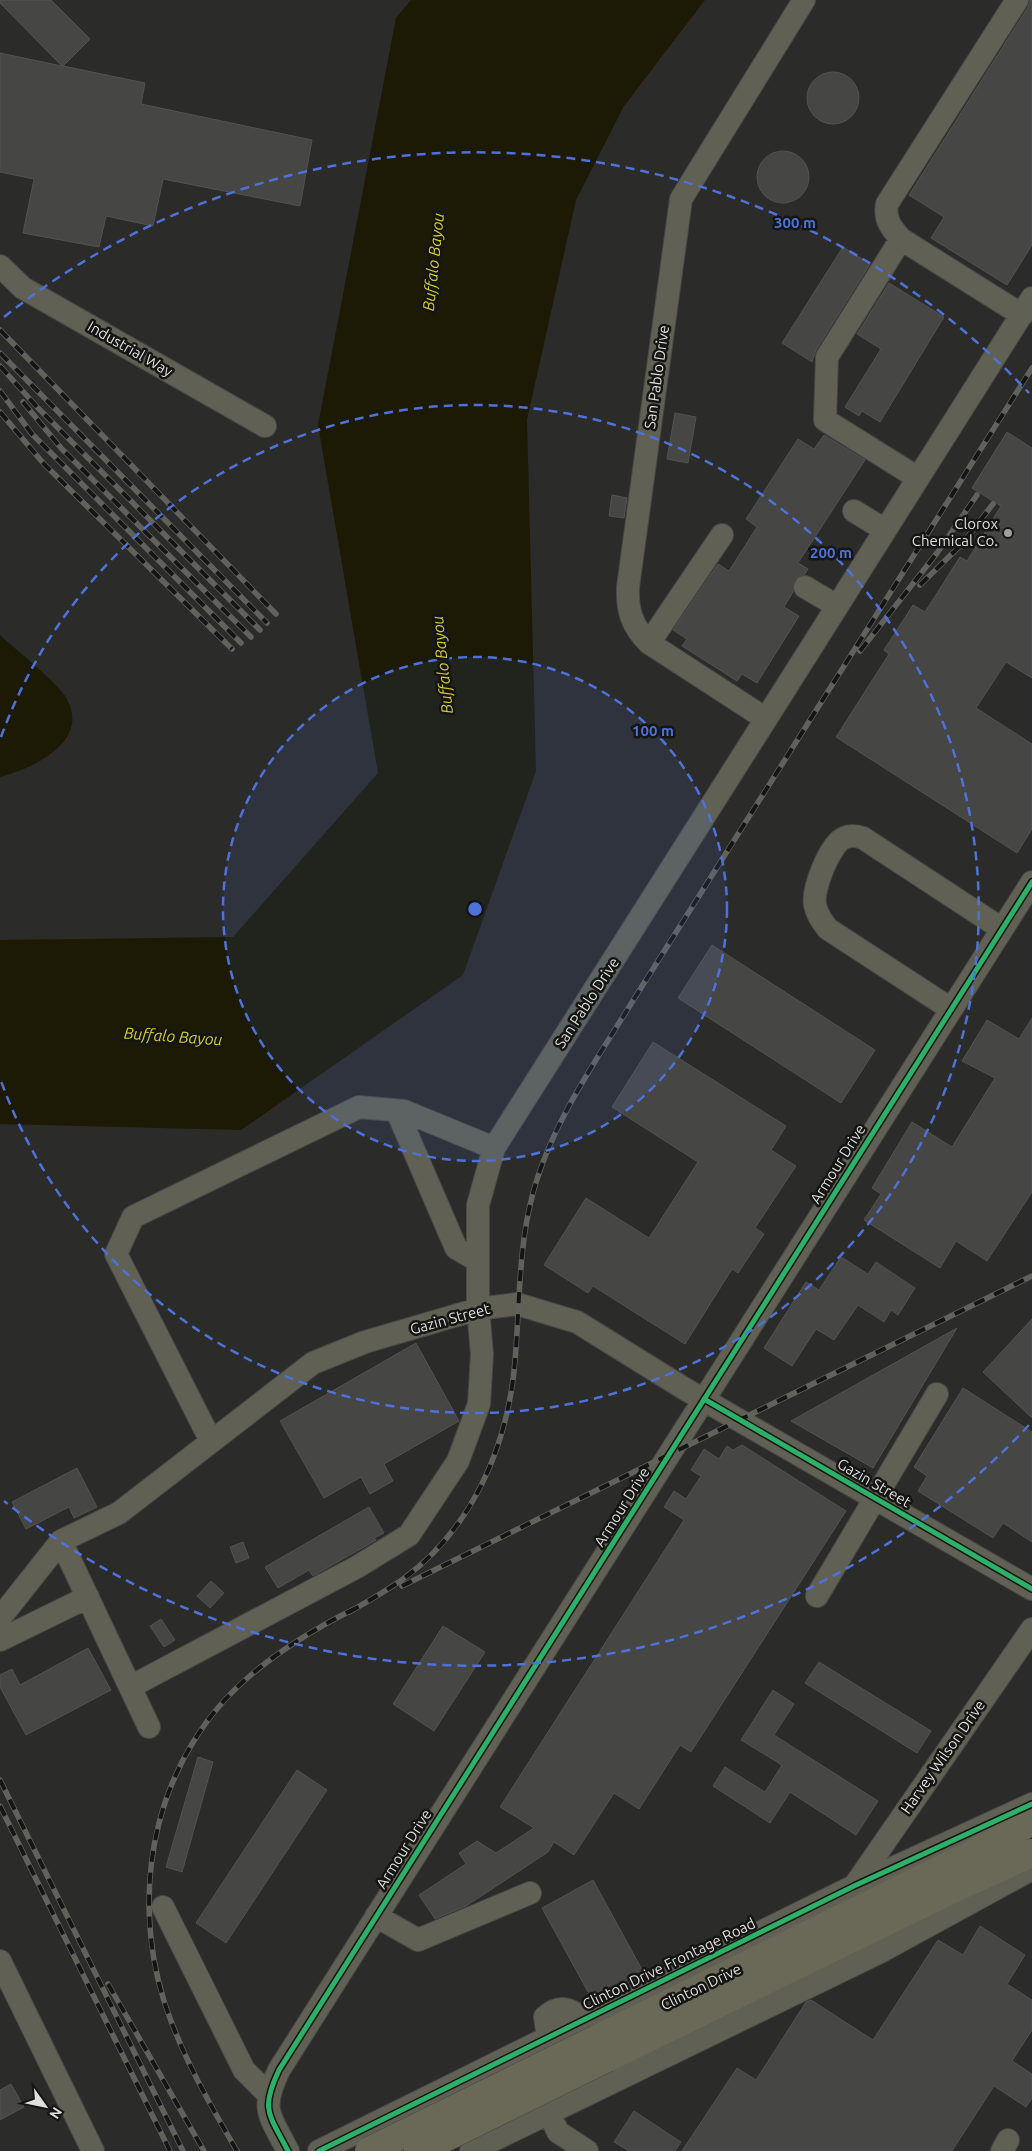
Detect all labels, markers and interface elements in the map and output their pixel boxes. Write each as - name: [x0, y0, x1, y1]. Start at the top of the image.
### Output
- water label: Buffalo Bayou: [419, 212, 448, 312]
- text: 300 m: [774, 214, 816, 231]
- street label: Industrial Way: [85, 317, 176, 380]
- street label: San Pablo Drive: [641, 324, 672, 430]
- place label: Clorox Chemical Co.: [912, 515, 998, 549]
- marker: Clorox Chemical Co.: [1002, 527, 1014, 539]
- text: 200 m: [810, 544, 852, 561]
- water label: Buffalo Bayou: [428, 615, 457, 715]
- text: 100 m: [632, 722, 674, 739]
- centre of rings: [466, 900, 484, 918]
- street label: San Pablo Drive: [551, 954, 622, 1051]
- water label: Buffalo Bayou: [123, 1024, 223, 1049]
- street label: Armour Drive: [806, 1121, 869, 1207]
- street label: Gazin Street: [408, 1300, 492, 1337]
- street label: Gazin Street: [834, 1455, 914, 1510]
- street label: Armour Drive: [590, 1464, 653, 1550]
- street label: Harvey Wilson Drive: [897, 1697, 988, 1817]
- street label: Armour Drive: [372, 1806, 435, 1892]
- street label: Clinton Drive Frontage Road: [580, 1914, 758, 2014]
- street label: Clinton Drive: [658, 1960, 744, 2014]
- north arrow: [20, 2081, 70, 2131]
- text: N: [46, 2104, 65, 2122]

